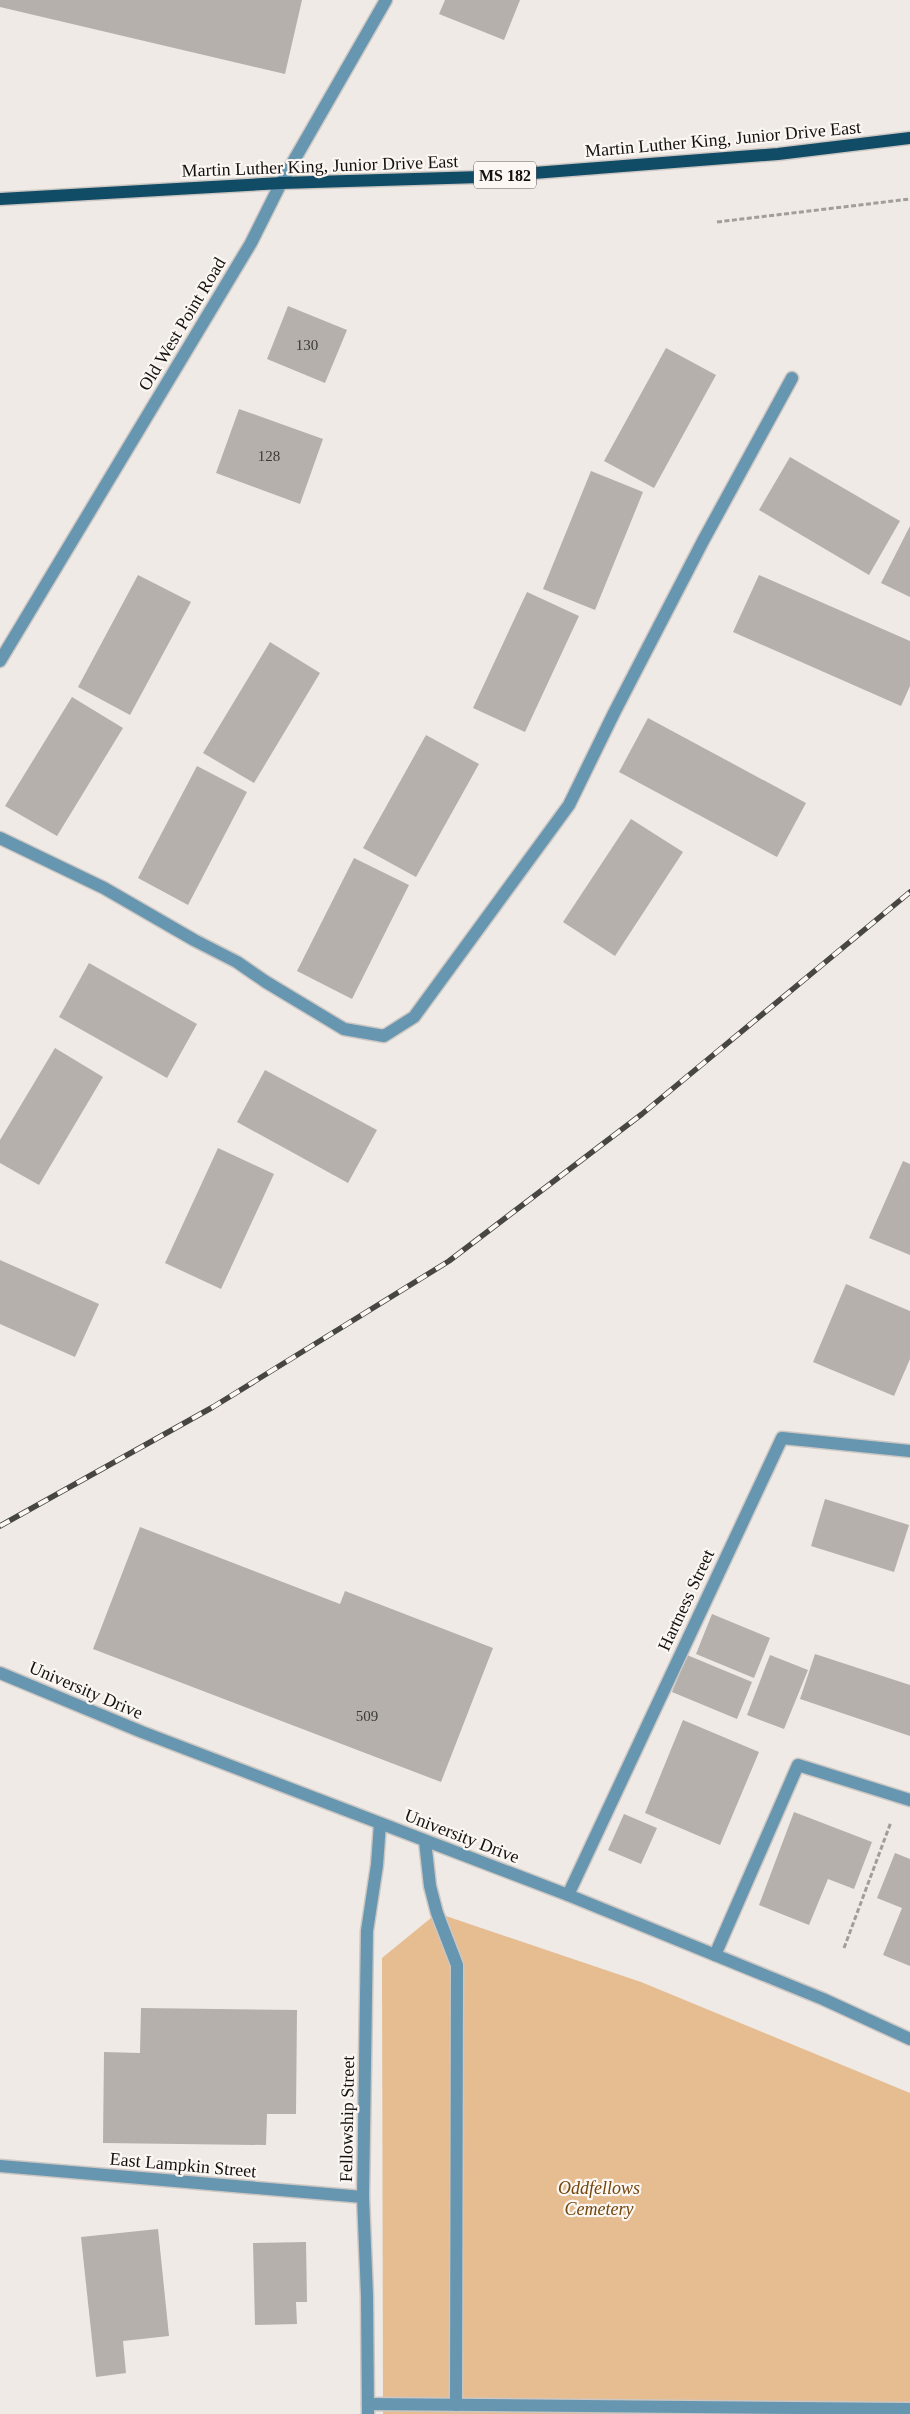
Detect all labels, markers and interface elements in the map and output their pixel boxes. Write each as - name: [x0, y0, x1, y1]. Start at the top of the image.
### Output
- street label: Martin Luther King, Junior Drive East: [584, 117, 862, 161]
- street label: Martin Luther King, Junior Drive East: [181, 151, 459, 181]
- road number: MS 182: [474, 162, 536, 188]
- street label: Old West Point Road: [134, 254, 230, 394]
- house number: 130: [296, 337, 318, 353]
- house number: 128: [258, 448, 280, 464]
- street label: Hartness Street: [654, 1546, 718, 1654]
- street label: University Drive: [26, 1657, 146, 1723]
- house number: 509: [356, 1708, 378, 1724]
- street label: University Drive: [402, 1805, 522, 1867]
- street label: Fellowship Street: [336, 2056, 358, 2182]
- street label: East Lampkin Street: [109, 2149, 257, 2181]
- park label: Oddfellows Cemetery: [558, 2178, 640, 2219]

